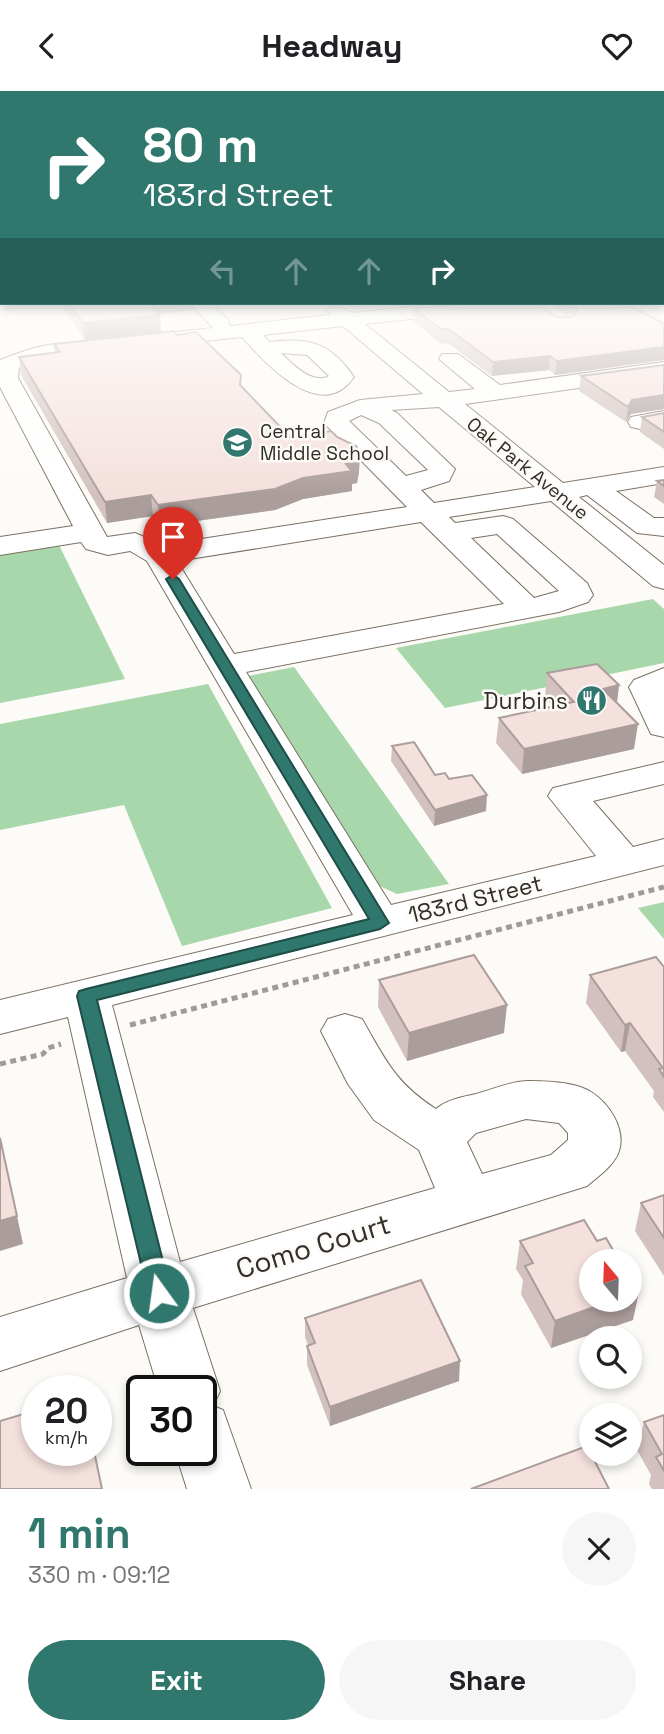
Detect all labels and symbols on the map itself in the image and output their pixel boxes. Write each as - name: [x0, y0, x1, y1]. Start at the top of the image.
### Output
- street label: Oak Park Avenue: [462, 411, 594, 525]
- place label: Central Middle School: [260, 419, 389, 466]
- school or university icon: Central Middle School: [220, 425, 254, 459]
- pin: [143, 507, 203, 579]
- restaurant icon: Durbins: [574, 684, 608, 718]
- place label: Durbins: [483, 686, 568, 716]
- street label: 183rd Street: [405, 868, 545, 930]
- street label: Como Court: [231, 1205, 395, 1287]
- north arrow: [579, 1249, 642, 1313]
- position arrow: [122, 1256, 196, 1330]
- speed limit sign: 30: [126, 1375, 217, 1466]

